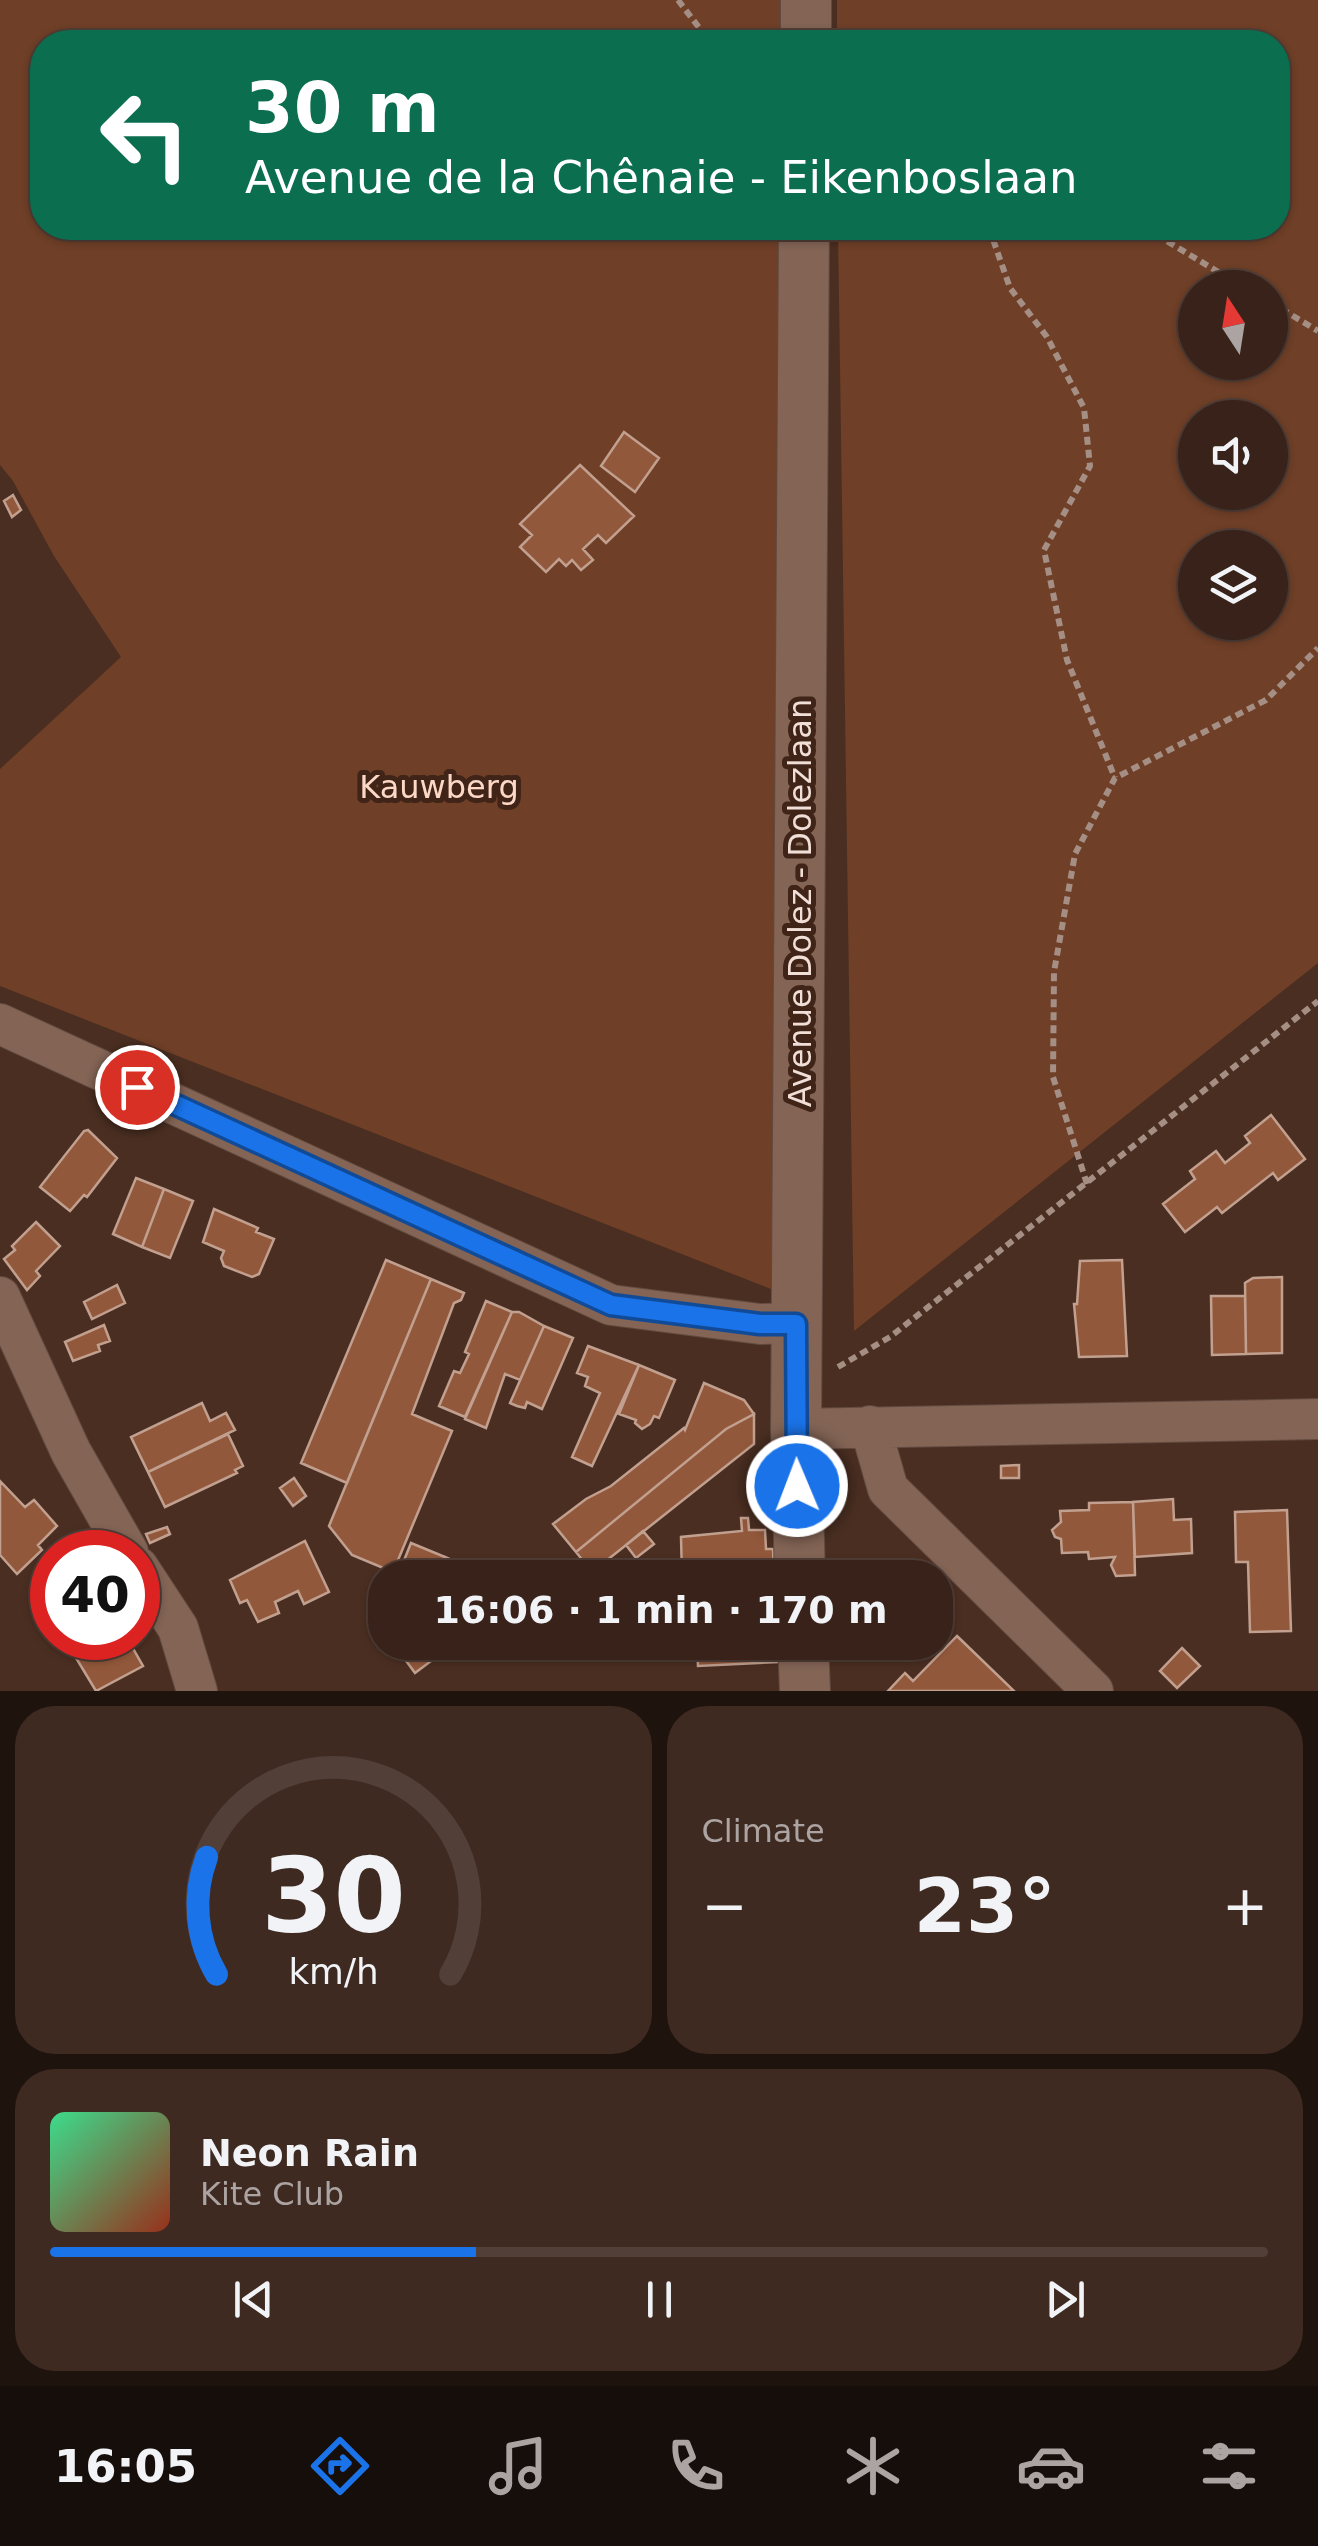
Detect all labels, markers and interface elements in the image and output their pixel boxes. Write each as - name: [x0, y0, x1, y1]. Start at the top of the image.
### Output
- text: 30 m: [245, 67, 440, 149]
- icon: left: [80, 70, 210, 200]
- text: Avenue de la Chênaie - Eikenboslaan: [245, 151, 1078, 204]
- north arrow: [1178, 270, 1288, 380]
- map controls: [1178, 270, 1288, 640]
- button: sound: [1178, 400, 1288, 510]
- button: layers: [1178, 530, 1288, 640]
- street label: Avenue Dolez - Dolezlaan: [781, 699, 819, 1107]
- park label: Kauwberg: [359, 768, 519, 806]
- pin: [95, 1045, 180, 1130]
- icon: arrive: [110, 1060, 165, 1115]
- position arrow: [745, 1434, 849, 1538]
- speed limit sign: 40: [30, 1530, 160, 1660]
- text: 16:06 · 1 min · 170 m: [433, 1588, 888, 1632]
- text: Climate: [702, 1812, 825, 1850]
- text: 30: [261, 1835, 406, 1957]
- text: 23°: [914, 1862, 1056, 1950]
- text: −: [702, 1874, 748, 1938]
- text: +: [1222, 1874, 1268, 1938]
- text: km/h: [288, 1951, 378, 1992]
- text: Neon Rain: [200, 2131, 419, 2175]
- text: Kite Club: [200, 2175, 344, 2213]
- icon: previous: [226, 2272, 281, 2327]
- icon: pause: [632, 2272, 687, 2327]
- icon: next: [1038, 2272, 1093, 2327]
- icon: directions: [305, 2431, 375, 2501]
- icon: music: [483, 2431, 553, 2501]
- icon: phone: [661, 2431, 731, 2501]
- icon: climate: [838, 2431, 908, 2501]
- icon: car: [1016, 2431, 1086, 2501]
- icon: filters: [1194, 2431, 1264, 2501]
- text: 16:05: [54, 2440, 197, 2493]

